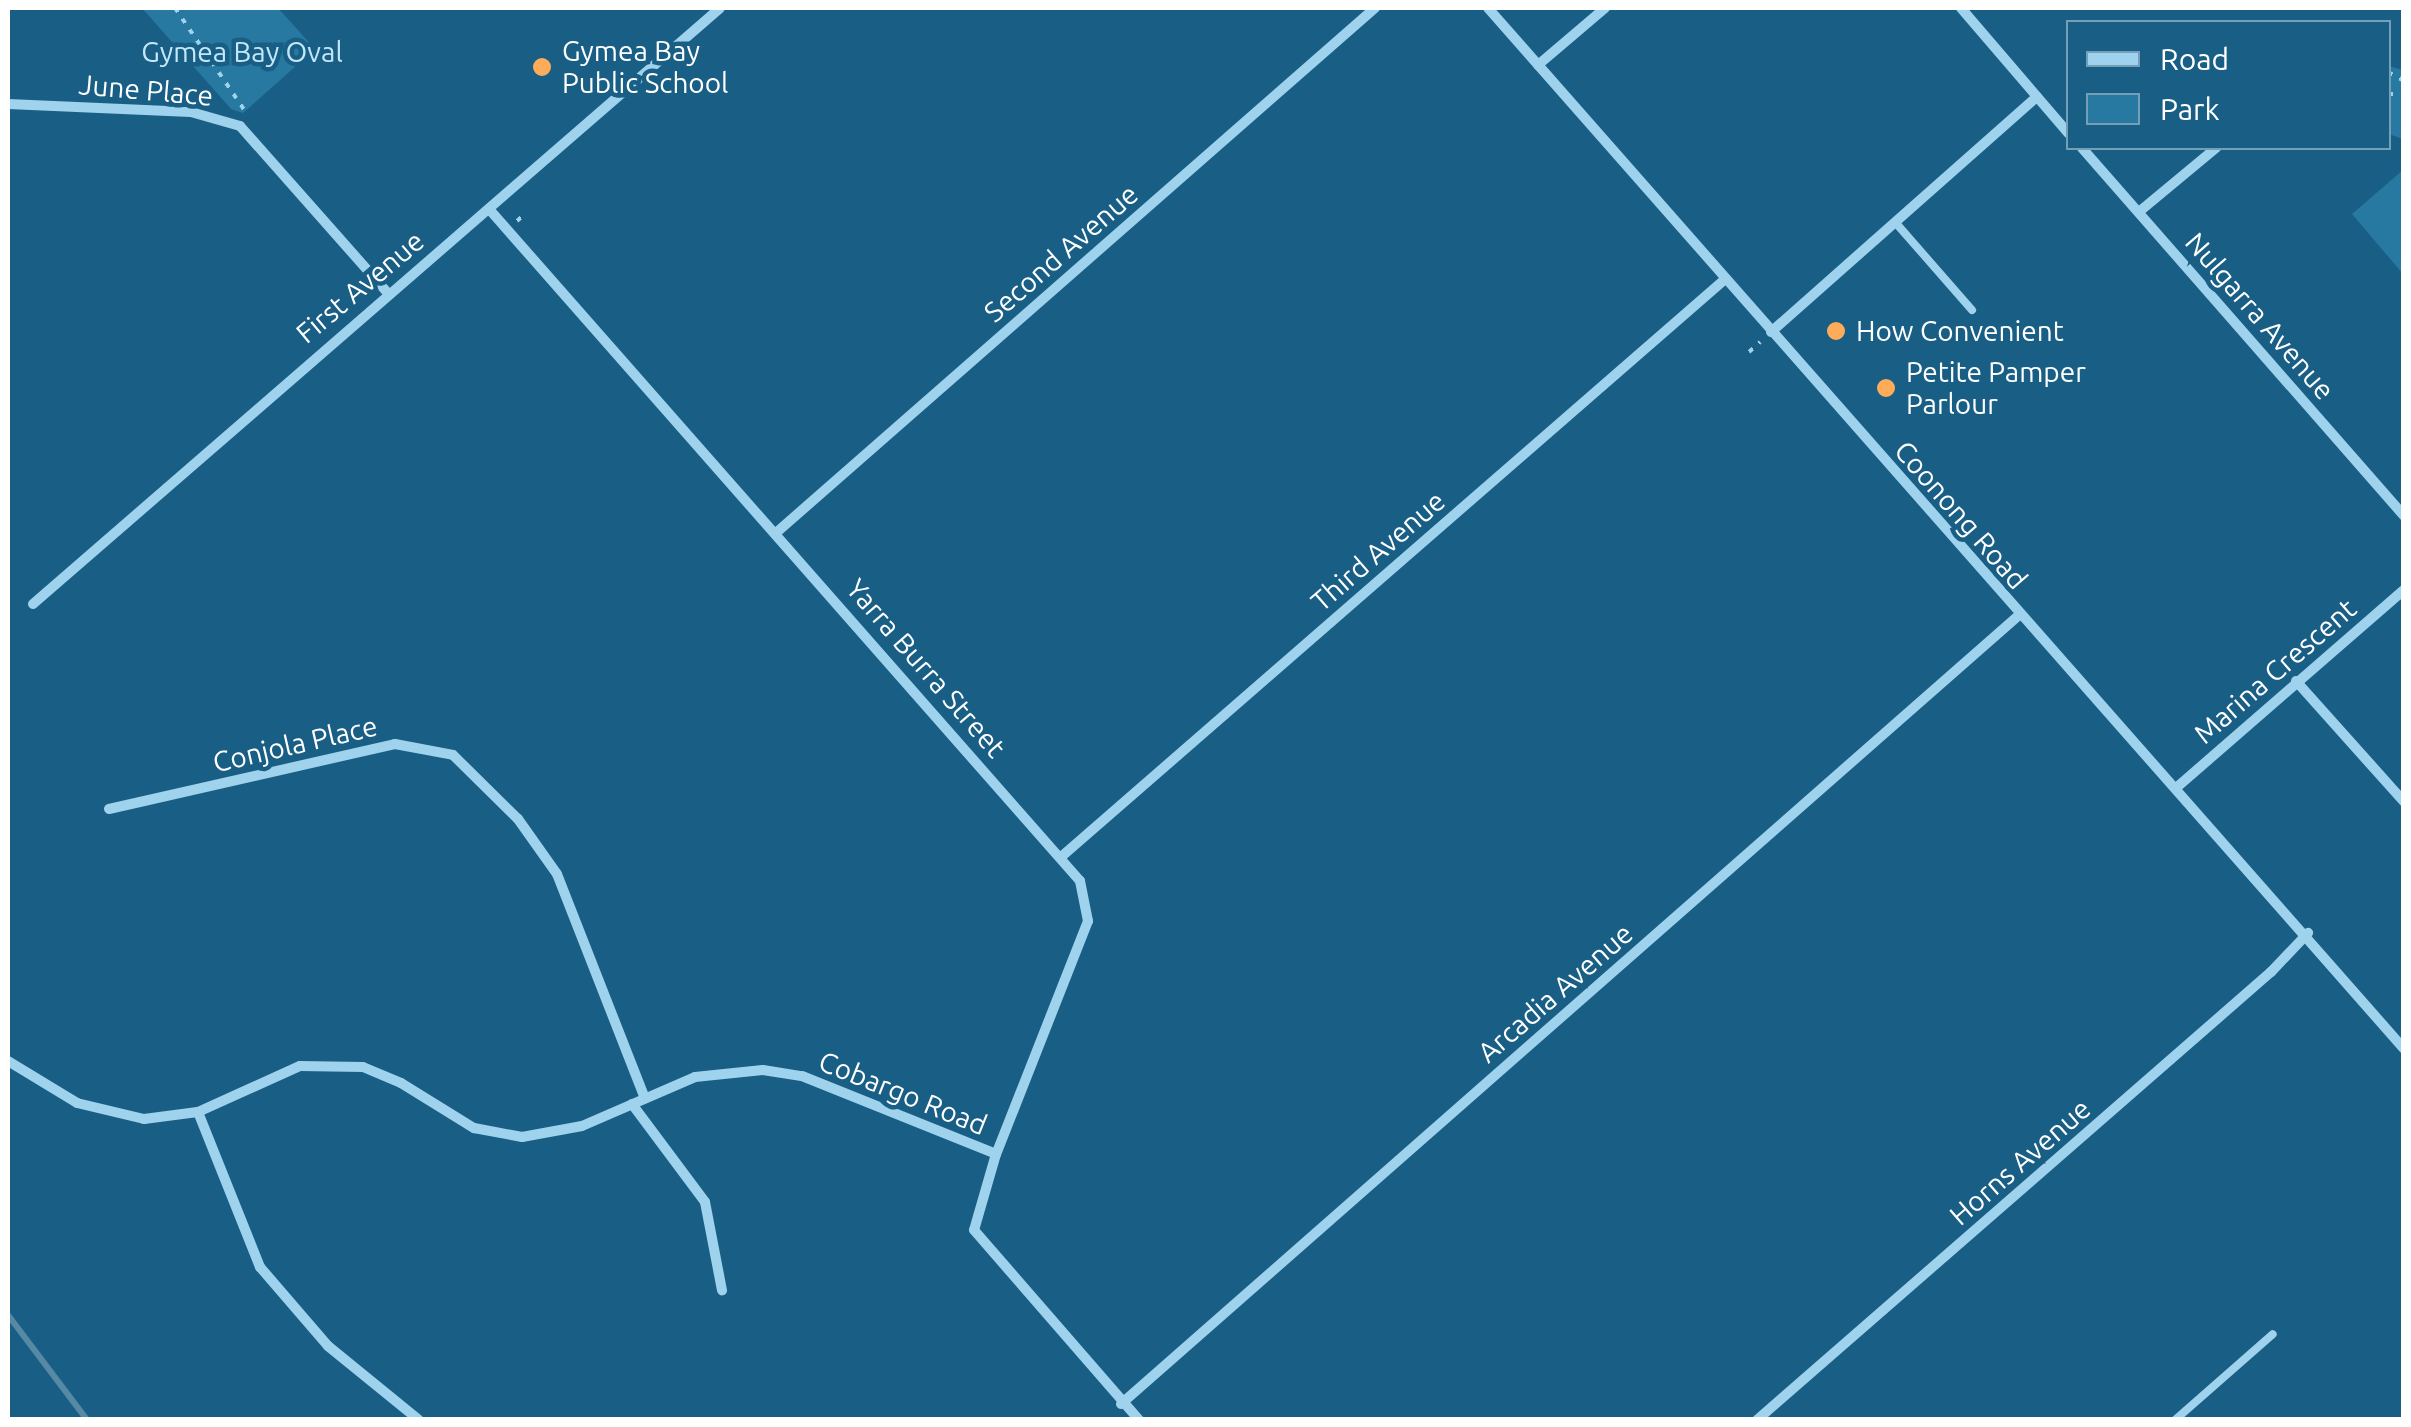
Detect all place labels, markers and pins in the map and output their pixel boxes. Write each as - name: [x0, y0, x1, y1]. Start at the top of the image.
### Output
- place label: Gymea Bay Public School: [562, 34, 728, 100]
- marker: Gymea Bay Public School: [531, 56, 553, 78]
- place label: How Convenient: [1856, 314, 2064, 348]
- marker: How Convenient: [1825, 320, 1847, 342]
- place label: Petite Pamper Parlour: [1906, 355, 2086, 421]
- marker: Petite Pamper Parlour: [1875, 377, 1897, 399]

